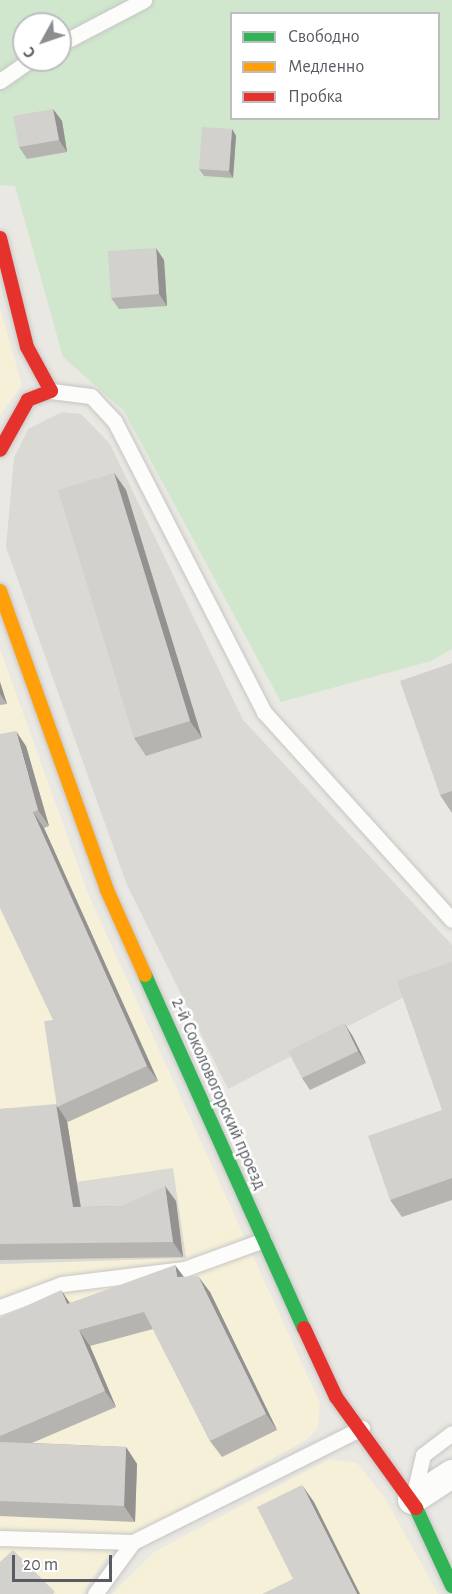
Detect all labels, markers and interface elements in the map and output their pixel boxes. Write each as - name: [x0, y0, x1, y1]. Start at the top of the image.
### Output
- north arrow: [12, 12, 72, 72]
- legend: [230, 12, 440, 120]
- text: Свободно: [288, 28, 360, 46]
- text: С: [21, 44, 39, 61]
- text: Медленно: [288, 58, 364, 76]
- text: Пробка: [288, 88, 343, 106]
- street label: 2-й Соколовогорский проезд: [166, 995, 270, 1193]
- scale bar: [15, 1543, 116, 1581]
- text: 20 m: [23, 1556, 58, 1574]

